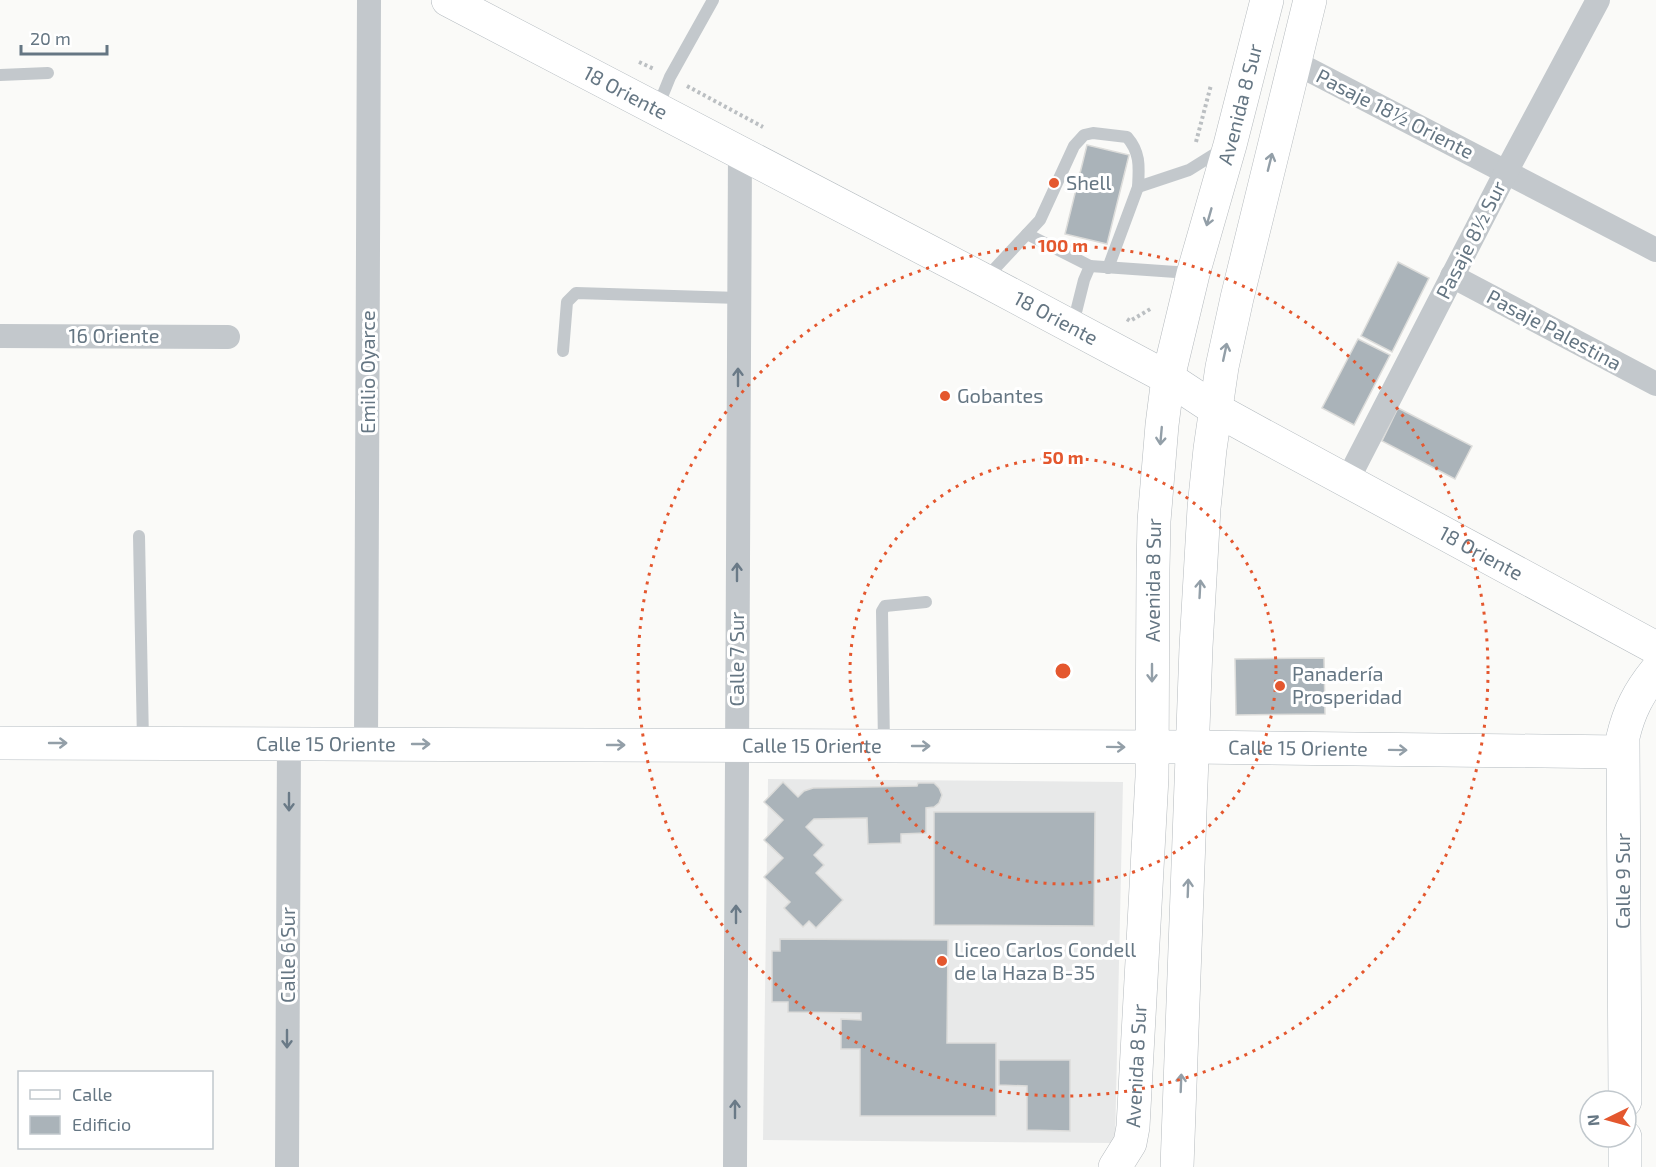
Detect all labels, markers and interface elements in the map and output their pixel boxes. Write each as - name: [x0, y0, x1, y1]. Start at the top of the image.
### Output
- scale bar: [21, 18, 106, 56]
- text: 20 m: [30, 27, 71, 49]
- street label: Avenida 8 Sur: [1212, 41, 1266, 167]
- street label: 18 Oriente: [580, 60, 672, 124]
- street label: Pasaje 18½ Oriente: [1313, 63, 1478, 163]
- one-way arrow: [1265, 153, 1277, 172]
- place label: Shell: [1066, 170, 1112, 194]
- marker: Shell: [1047, 176, 1061, 190]
- street label: Pasaje 8½ Sur: [1430, 177, 1510, 302]
- one-way arrow: [1203, 207, 1214, 226]
- text: 100 m: [1038, 234, 1088, 256]
- street label: Pasaje Palestina: [1483, 284, 1626, 375]
- street label: 18 Oriente: [1010, 285, 1102, 349]
- street label: Emilio Oyarce: [355, 310, 379, 434]
- street label: 16 Oriente: [69, 323, 159, 347]
- one-way arrow: [1220, 342, 1232, 361]
- one-way arrow: [732, 367, 744, 387]
- place label: Gobantes: [957, 383, 1043, 407]
- marker: Gobantes: [938, 389, 952, 403]
- one-way arrow: [1155, 425, 1166, 445]
- text: 50 m: [1042, 446, 1084, 468]
- street label: Avenida 8 Sur: [1140, 518, 1165, 642]
- street label: 18 Oriente: [1435, 520, 1527, 585]
- one-way arrow: [731, 562, 743, 582]
- one-way arrow: [1194, 580, 1205, 600]
- street label: Calle 7 Sur: [724, 612, 748, 706]
- centre of rings: [1053, 661, 1073, 681]
- place label: Panadería Prosperidad: [1292, 661, 1402, 708]
- one-way arrow: [1146, 662, 1158, 682]
- marker: Panadería Prosperidad: [1273, 679, 1287, 693]
- street label: Calle 15 Oriente: [256, 731, 396, 755]
- street label: Calle 15 Oriente: [742, 732, 882, 757]
- street label: Calle 15 Oriente: [1228, 734, 1368, 760]
- one-way arrow: [48, 737, 68, 749]
- one-way arrow: [411, 738, 431, 750]
- one-way arrow: [606, 739, 626, 751]
- one-way arrow: [910, 740, 930, 752]
- one-way arrow: [1105, 742, 1125, 753]
- one-way arrow: [1387, 744, 1407, 756]
- one-way arrow: [283, 791, 295, 811]
- street label: Calle 9 Sur: [1610, 833, 1634, 929]
- one-way arrow: [1182, 878, 1193, 898]
- one-way arrow: [730, 904, 742, 924]
- street label: Calle 6 Sur: [275, 907, 299, 1003]
- place label: Liceo Carlos Condell de la Haza B-35: [954, 937, 1136, 984]
- marker: Liceo Carlos Condell de la Haza B-35: [935, 954, 949, 968]
- street label: Avenida 8 Sur: [1120, 1003, 1151, 1128]
- one-way arrow: [281, 1028, 293, 1048]
- legend: [18, 1071, 213, 1149]
- one-way arrow: [1176, 1073, 1187, 1093]
- text: Calle: [72, 1083, 113, 1105]
- north arrow: [1578, 1089, 1638, 1149]
- one-way arrow: [729, 1099, 741, 1119]
- text: Edificio: [72, 1113, 131, 1135]
- text: N: [1583, 1114, 1603, 1127]

